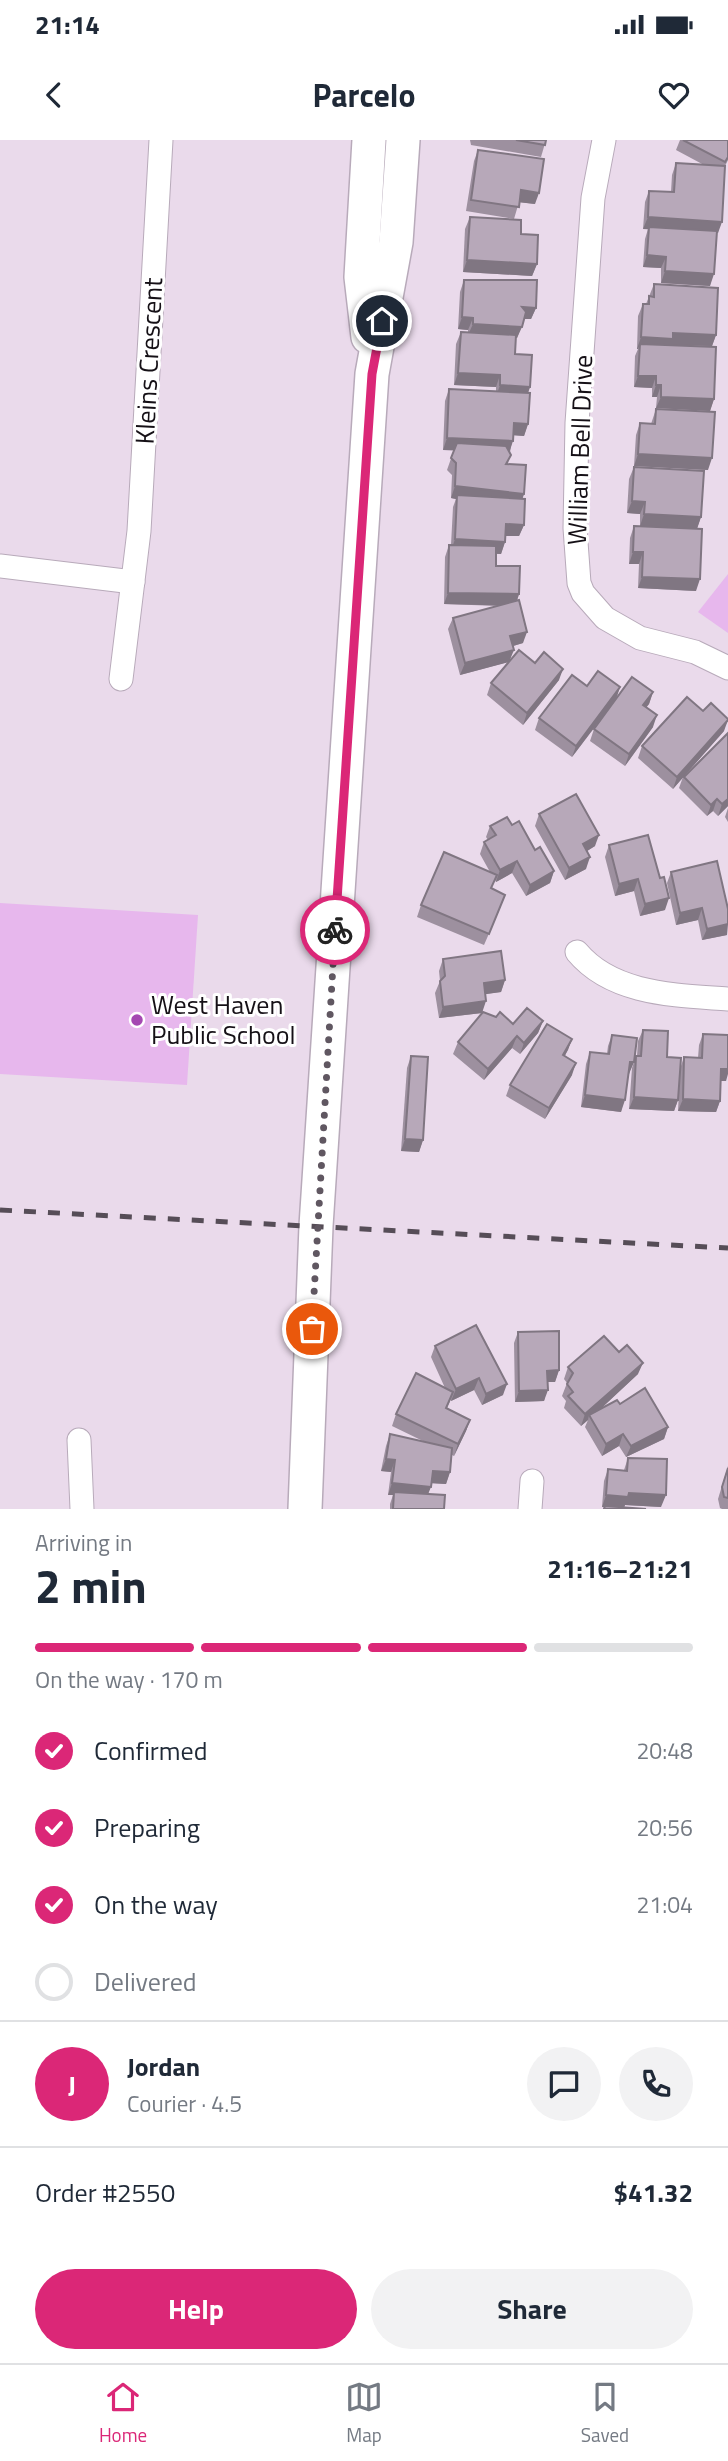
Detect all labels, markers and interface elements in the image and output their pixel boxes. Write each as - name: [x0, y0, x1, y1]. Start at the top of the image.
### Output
- text: 21:14: [35, 5, 100, 44]
- text: Parcelo: [312, 71, 416, 119]
- icon: back: [35, 76, 73, 114]
- icon: heart: [655, 76, 693, 114]
- street label: Kleins Crescent: [125, 277, 172, 445]
- pin: [352, 291, 412, 351]
- icon: home: [363, 302, 401, 340]
- street label: William Bell Drive: [557, 354, 602, 546]
- courier: [300, 895, 370, 965]
- icon: bike: [316, 911, 354, 949]
- place label: West Haven Public School: [151, 985, 296, 1054]
- marker: West Haven Public School: [129, 1012, 145, 1028]
- pin: [282, 1299, 342, 1359]
- icon: bag: [293, 1310, 331, 1348]
- text: Arriving in: [35, 1525, 132, 1560]
- text: 21:16–21:21: [547, 1549, 693, 1588]
- text: 2 min: [35, 1551, 147, 1621]
- text: On the way · 170 m: [35, 1662, 223, 1697]
- text: Confirmed: [94, 1731, 208, 1770]
- icon: check: [35, 1732, 73, 1770]
- text: 20:48: [636, 1733, 693, 1768]
- text: Preparing: [94, 1808, 200, 1847]
- icon: check: [35, 1809, 73, 1847]
- text: 20:56: [636, 1810, 693, 1845]
- text: On the way: [94, 1885, 218, 1924]
- icon: check: [35, 1886, 73, 1924]
- text: 21:04: [636, 1887, 693, 1922]
- text: Delivered: [94, 1962, 197, 2001]
- text: Jordan: [127, 2047, 200, 2086]
- button: chat: [527, 2047, 601, 2121]
- button: phone: [619, 2047, 693, 2121]
- text: J: [68, 2065, 76, 2104]
- text: Courier · 4.5: [127, 2086, 242, 2121]
- text: Order #2550: [35, 2173, 175, 2212]
- text: $41.32: [614, 2173, 693, 2212]
- button: Help: [35, 2269, 357, 2349]
- button: Share: [371, 2269, 693, 2349]
- tab: Home: [99, 2378, 147, 2449]
- tab: Map: [345, 2378, 383, 2449]
- tab: Saved: [581, 2378, 629, 2449]

